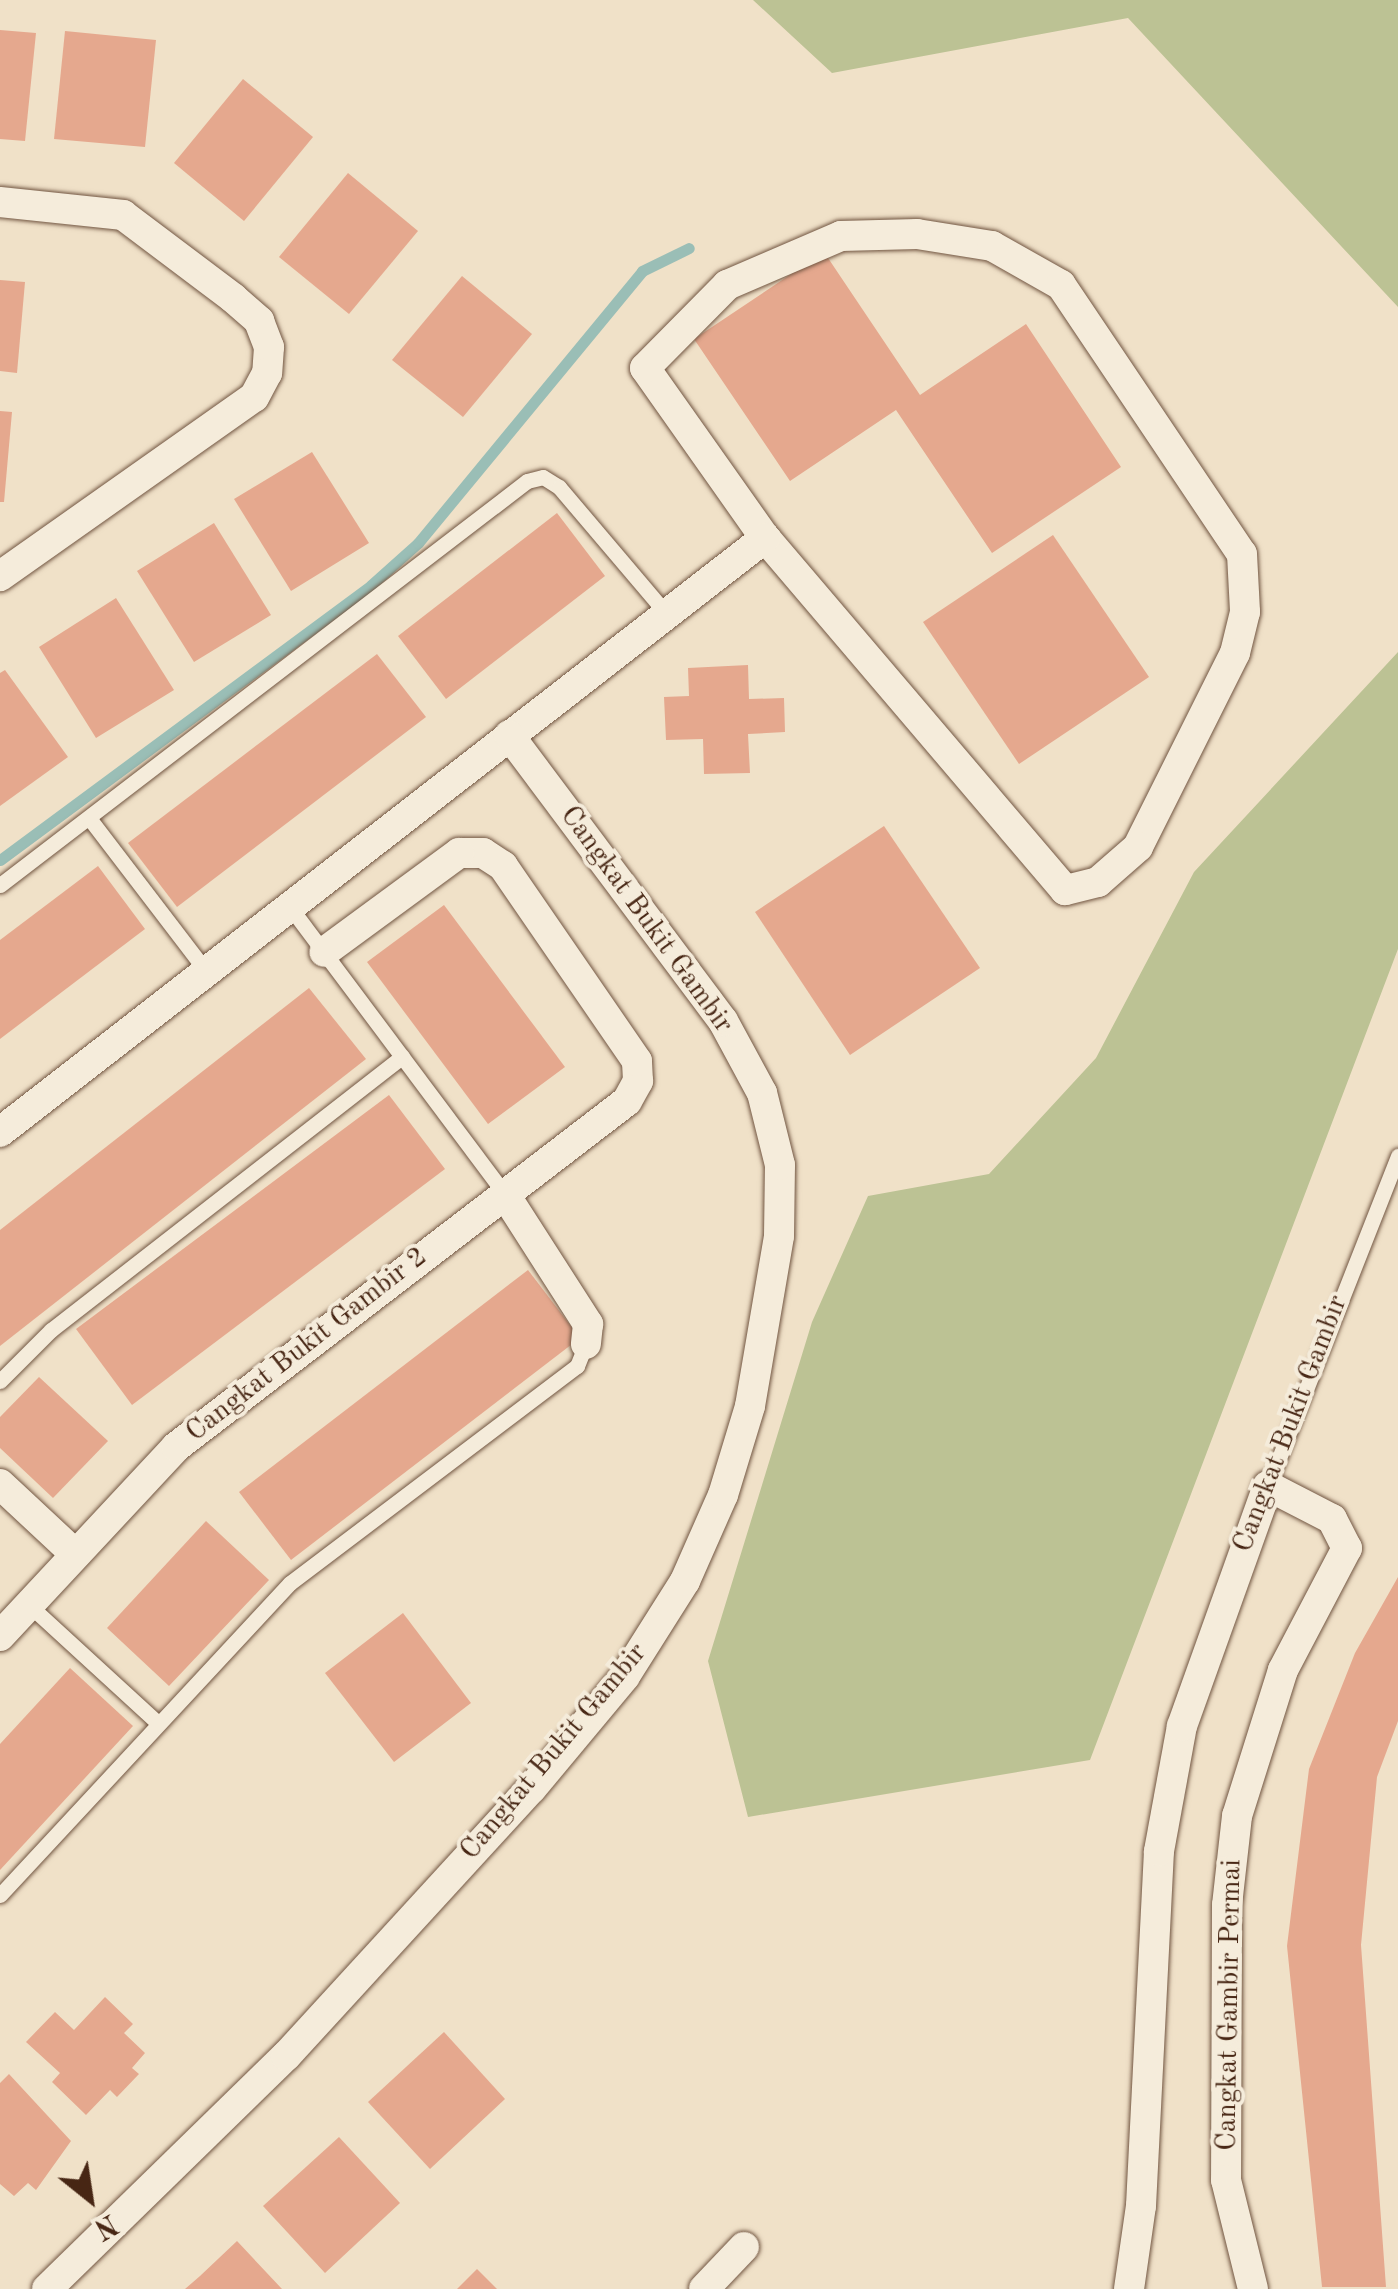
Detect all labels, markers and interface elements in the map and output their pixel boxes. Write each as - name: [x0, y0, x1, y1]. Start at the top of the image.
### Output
- street label: Cangkat Bukit Gambir: [552, 800, 740, 1040]
- street label: Cangkat Bukit Gambir 2: [180, 1240, 434, 1450]
- street label: Cangkat Bukit Gambir: [1226, 1291, 1356, 1557]
- street label: Cangkat Bukit Gambir: [454, 1637, 654, 1867]
- street label: Cangkat Gambir Permai: [1211, 1859, 1249, 2151]
- north arrow: [40, 2149, 140, 2249]
- text: N: [89, 2208, 121, 2242]

